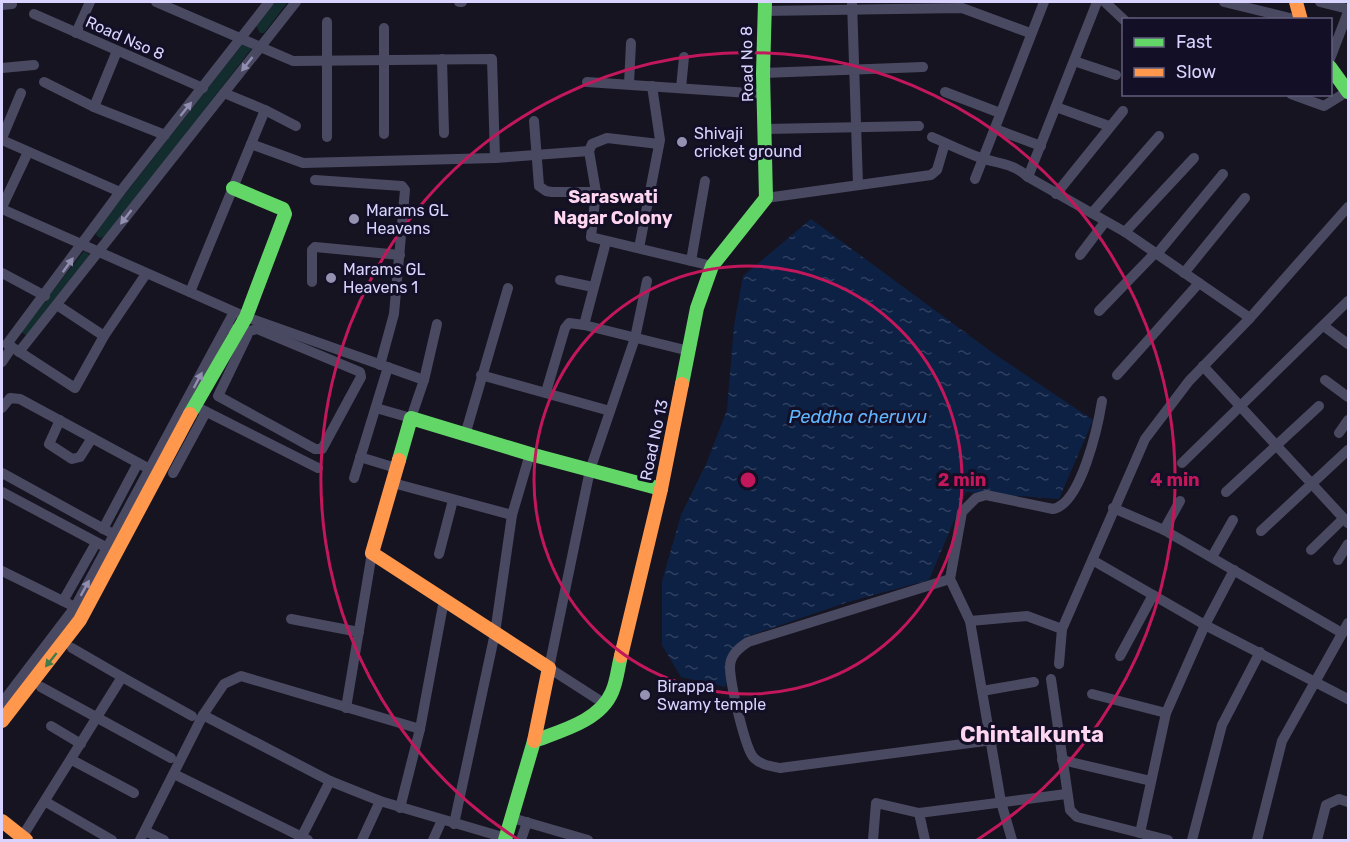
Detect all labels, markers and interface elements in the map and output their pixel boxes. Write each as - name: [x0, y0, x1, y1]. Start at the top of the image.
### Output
- street label: Road Nso 8: [83, 12, 167, 64]
- legend: [1122, 18, 1332, 96]
- street label: Road No 8: [737, 26, 757, 102]
- text: Fast: [1176, 31, 1212, 53]
- one-way arrow: [241, 56, 253, 71]
- text: Slow: [1176, 61, 1216, 83]
- one-way arrow: [180, 101, 193, 117]
- place label: Shivaji cricket ground: [694, 124, 802, 161]
- marker: Shivaji cricket ground: [675, 135, 689, 149]
- district label: Saraswati Nagar Colony: [553, 186, 673, 229]
- place label: Marams GL Heavens: [366, 201, 449, 238]
- one-way arrow: [120, 209, 132, 224]
- marker: Marams GL Heavens: [347, 212, 361, 226]
- one-way arrow: [62, 257, 74, 272]
- place label: Marams GL Heavens 1: [343, 260, 426, 297]
- marker: Marams GL Heavens 1: [324, 271, 338, 285]
- one-way arrow: [193, 371, 202, 388]
- street label: Road No 13: [636, 398, 672, 482]
- water label: Peddha cheruvu: [789, 406, 927, 428]
- text: 2 min: [938, 469, 986, 491]
- text: 4 min: [1150, 469, 1200, 491]
- centre of rings: [738, 470, 758, 490]
- one-way arrow: [80, 579, 90, 596]
- one-way arrow: [46, 652, 58, 667]
- place label: Birappa Swamy temple: [657, 677, 766, 714]
- marker: Birappa Swamy temple: [638, 688, 652, 702]
- district label: Chintalkunta: [960, 721, 1104, 748]

